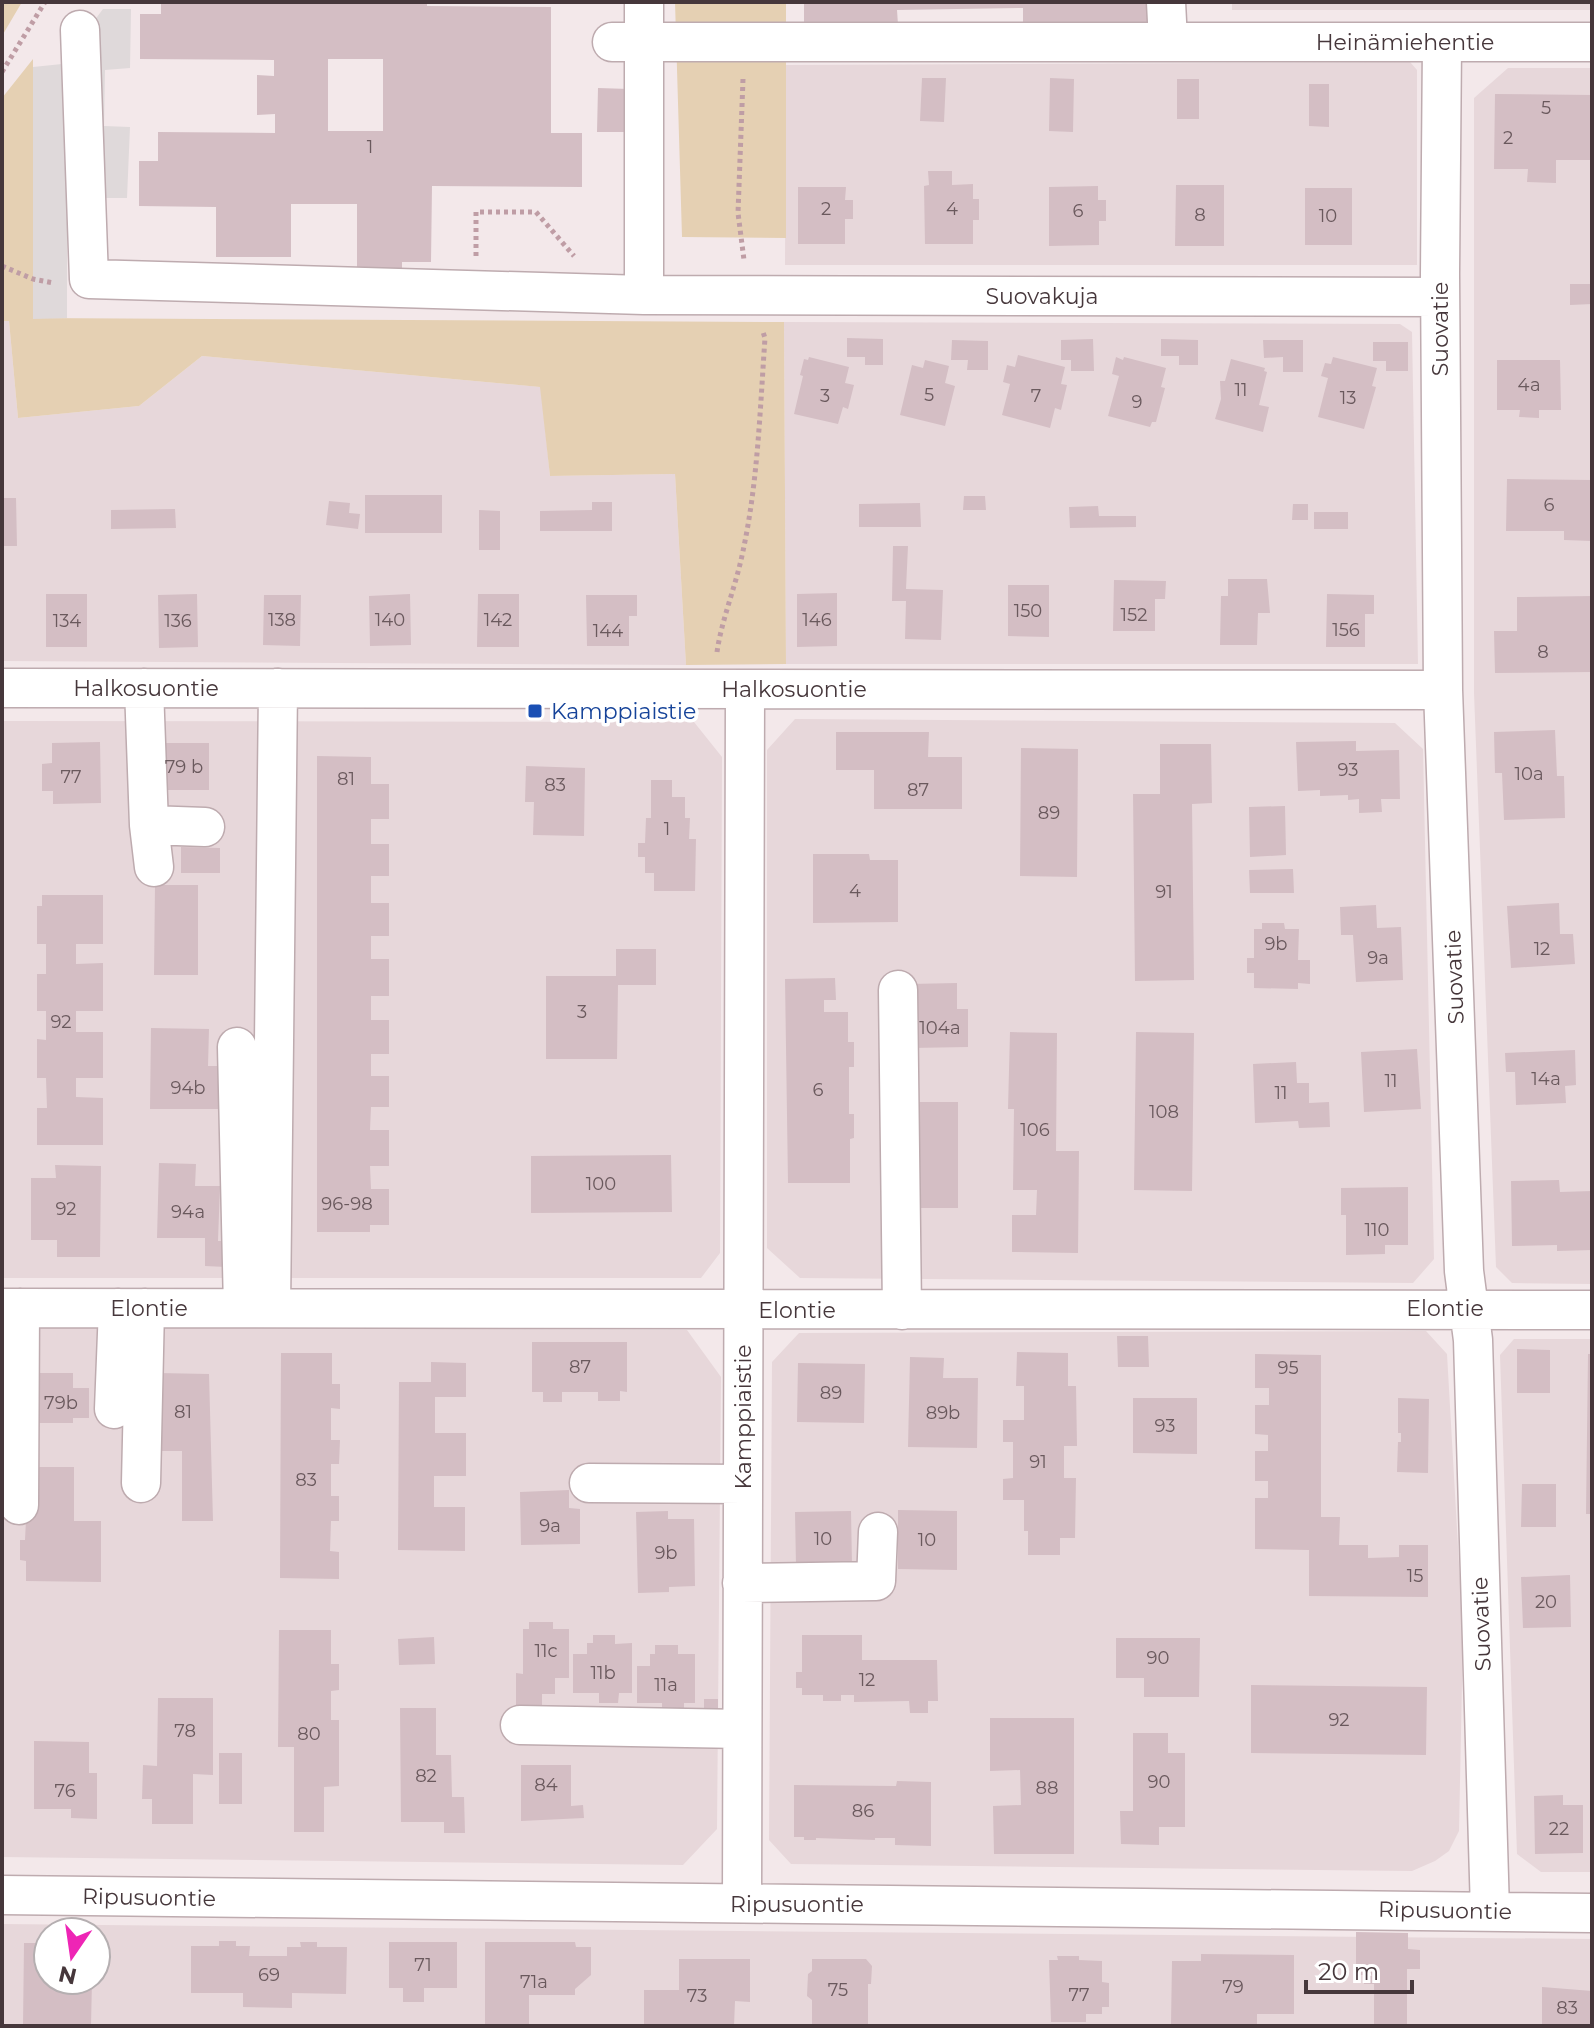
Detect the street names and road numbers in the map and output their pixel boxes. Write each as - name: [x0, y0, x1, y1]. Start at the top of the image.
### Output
- street label: Heinämiehentie: [1316, 29, 1494, 56]
- street label: Suovatie: [1427, 282, 1454, 376]
- street label: Suovakuja: [986, 283, 1098, 310]
- street label: Halkosuontie: [73, 675, 219, 702]
- street label: Halkosuontie: [721, 676, 867, 703]
- street label: Suovatie: [1439, 929, 1470, 1025]
- street label: Elontie: [110, 1295, 188, 1322]
- street label: Elontie: [1406, 1295, 1484, 1322]
- street label: Elontie: [758, 1297, 836, 1324]
- street label: Kamppiaistie: [730, 1344, 757, 1490]
- street label: Suovatie: [1466, 1576, 1497, 1672]
- street label: Ripusuontie: [82, 1883, 216, 1912]
- street label: Ripusuontie: [730, 1891, 864, 1918]
- street label: Ripusuontie: [1378, 1896, 1512, 1925]

